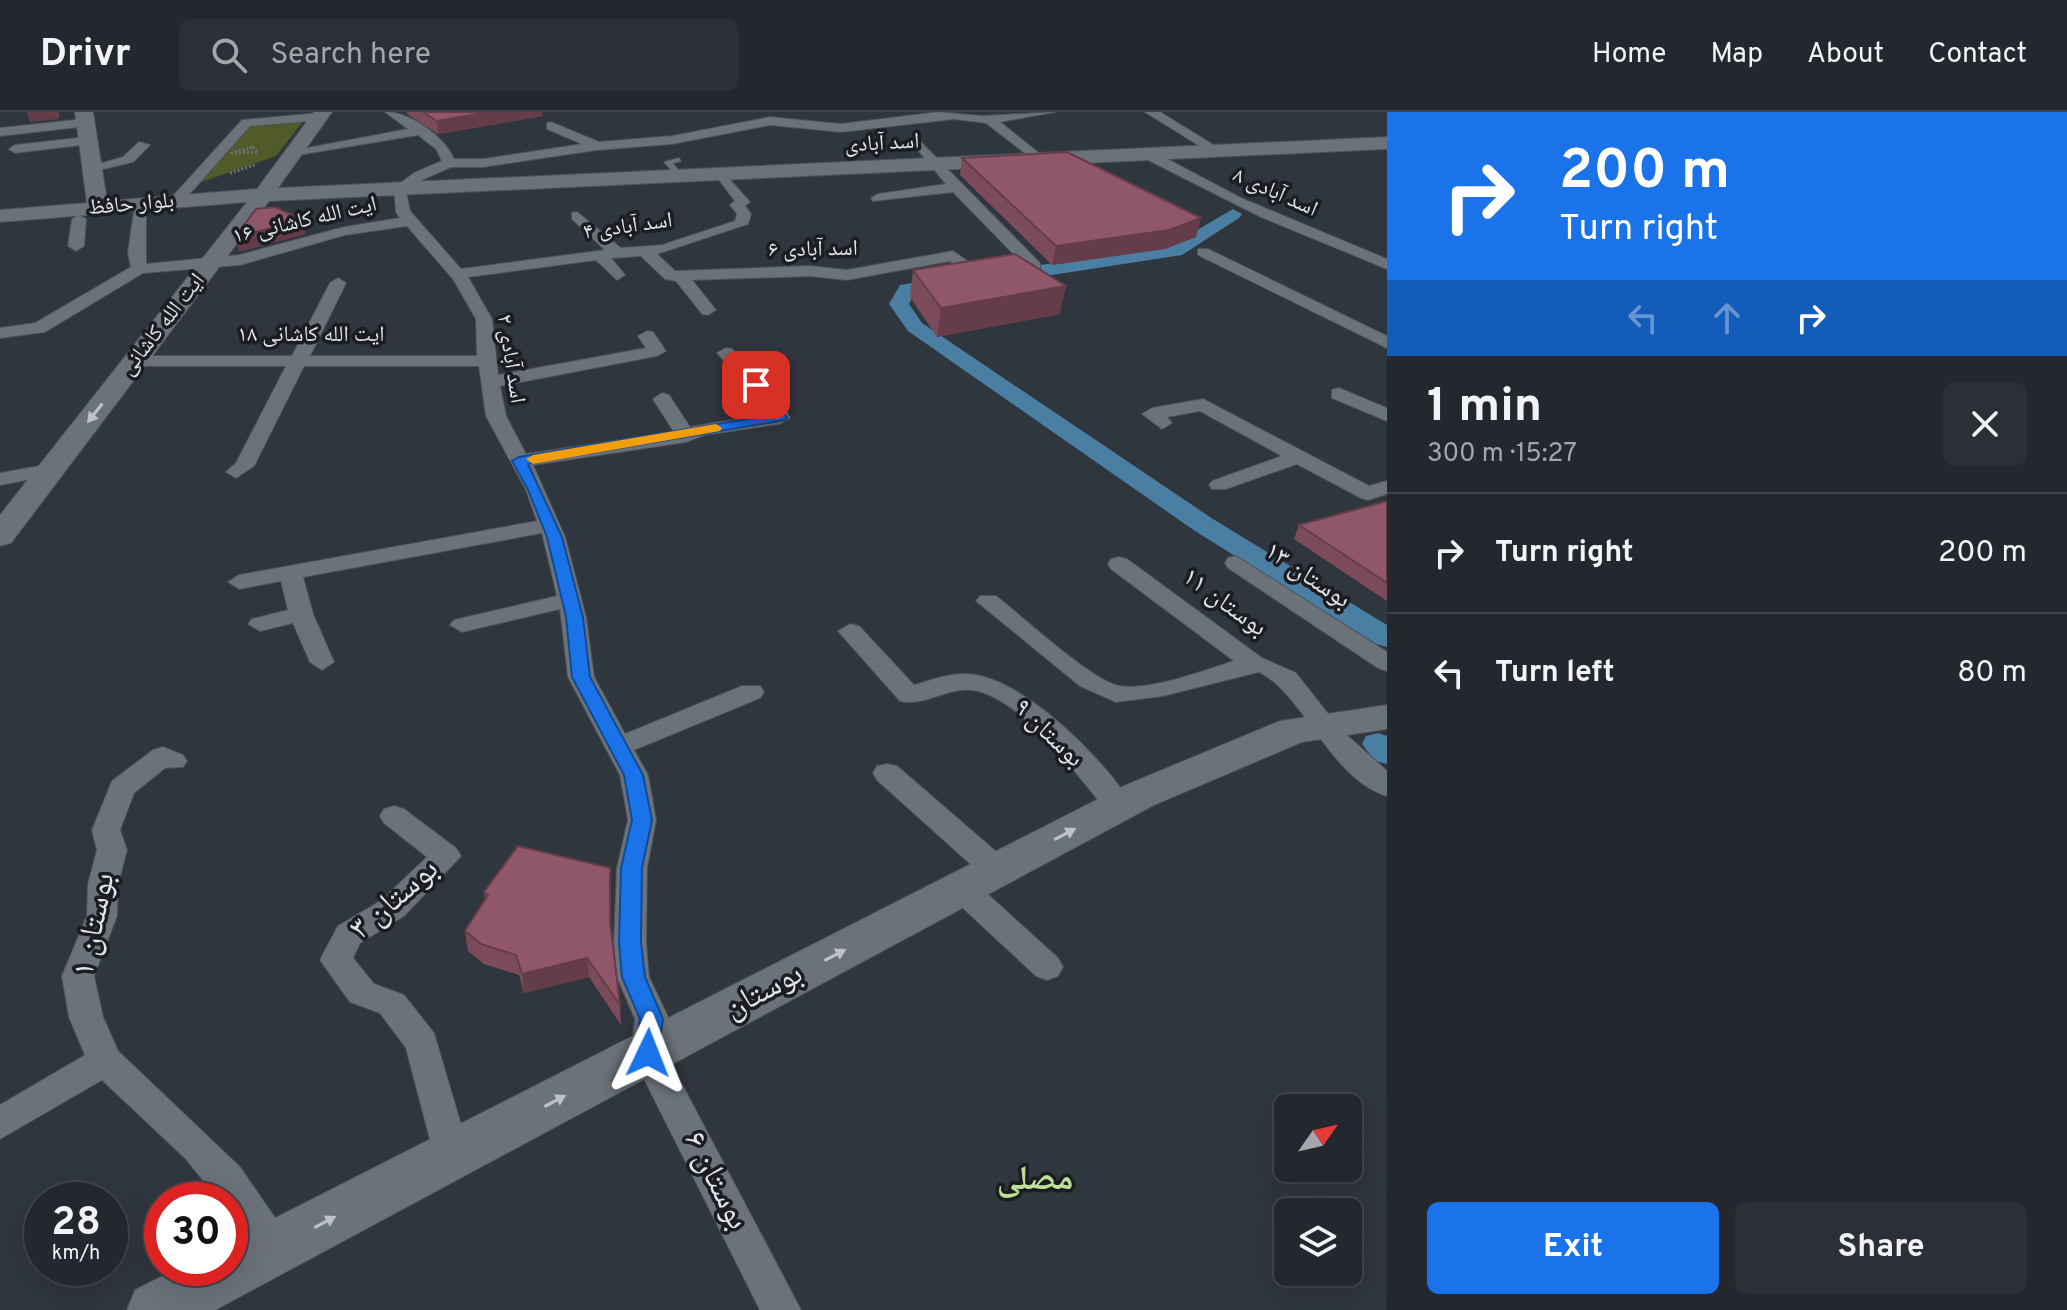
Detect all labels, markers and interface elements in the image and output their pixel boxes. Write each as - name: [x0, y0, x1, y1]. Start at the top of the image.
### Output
- search box: [179, 19, 739, 91]
- text: Drivr: [40, 31, 131, 80]
- icon: search: [207, 33, 251, 77]
- text: Search here: [271, 37, 431, 74]
- text: Home: [1592, 37, 1666, 73]
- text: Map: [1710, 37, 1763, 73]
- text: About: [1807, 37, 1884, 73]
- text: Contact: [1928, 37, 2027, 73]
- street label: اسد آبادی: [844, 129, 920, 159]
- text: 200 m: [1559, 138, 1730, 208]
- icon: right: [1427, 144, 1531, 248]
- street label: اسد آبادی ۸: [1228, 162, 1322, 224]
- street label: بلوار حافظ: [87, 188, 175, 222]
- street label: ایت الله کاشانی ۱۶: [230, 191, 380, 251]
- street label: اسد آبادی ۴: [582, 207, 674, 247]
- text: Turn right: [1559, 207, 1718, 253]
- street label: اسد آبادی ۶: [768, 236, 858, 264]
- street label: ایت الله کاشانی: [115, 269, 211, 381]
- icon: left: [1621, 296, 1665, 340]
- icon: ahead: [1705, 296, 1749, 340]
- icon: right: [1789, 296, 1833, 340]
- street label: اسد آبادی ۲: [490, 312, 530, 406]
- street label: ایت الله کاشانی ۱۸: [237, 322, 385, 349]
- pin: [722, 351, 790, 419]
- icon: arrive: [734, 363, 778, 407]
- text: 1 min: [1427, 378, 1542, 438]
- button: close: [1943, 382, 2027, 466]
- one-way arrow: [87, 403, 103, 423]
- text: 300 m · 15:27: [1427, 438, 1577, 471]
- icon: right: [1427, 531, 1471, 575]
- street label: بوستان ۱۳: [1258, 535, 1356, 617]
- text: Turn right: [1495, 535, 1633, 572]
- text: 200 m: [1938, 535, 2027, 572]
- street label: بوستان ۱۱: [1175, 561, 1273, 645]
- icon: left: [1427, 651, 1471, 695]
- text: Turn left: [1495, 655, 1615, 692]
- text: 80 m: [1957, 655, 2027, 692]
- street label: بوستان ۹: [1006, 692, 1090, 776]
- one-way arrow: [1054, 828, 1077, 841]
- street label: بوستان ۳: [342, 850, 448, 950]
- street label: بوستان ۱: [65, 869, 125, 981]
- one-way arrow: [824, 948, 846, 962]
- street label: بوستان: [718, 955, 810, 1029]
- position arrow: [606, 1011, 690, 1095]
- north arrow: [1274, 1094, 1362, 1182]
- map controls: [1274, 1094, 1362, 1286]
- one-way arrow: [544, 1095, 566, 1109]
- street label: بوستان ۶: [673, 1125, 757, 1237]
- district label: مصلی: [997, 1159, 1073, 1202]
- speed limit sign: 30: [144, 1182, 248, 1286]
- button: layers: [1274, 1198, 1362, 1286]
- text: 28: [51, 1199, 101, 1249]
- button: Exit: [1427, 1202, 1719, 1294]
- button: Share: [1735, 1202, 2027, 1294]
- one-way arrow: [313, 1215, 336, 1228]
- text: km/h: [52, 1241, 100, 1267]

